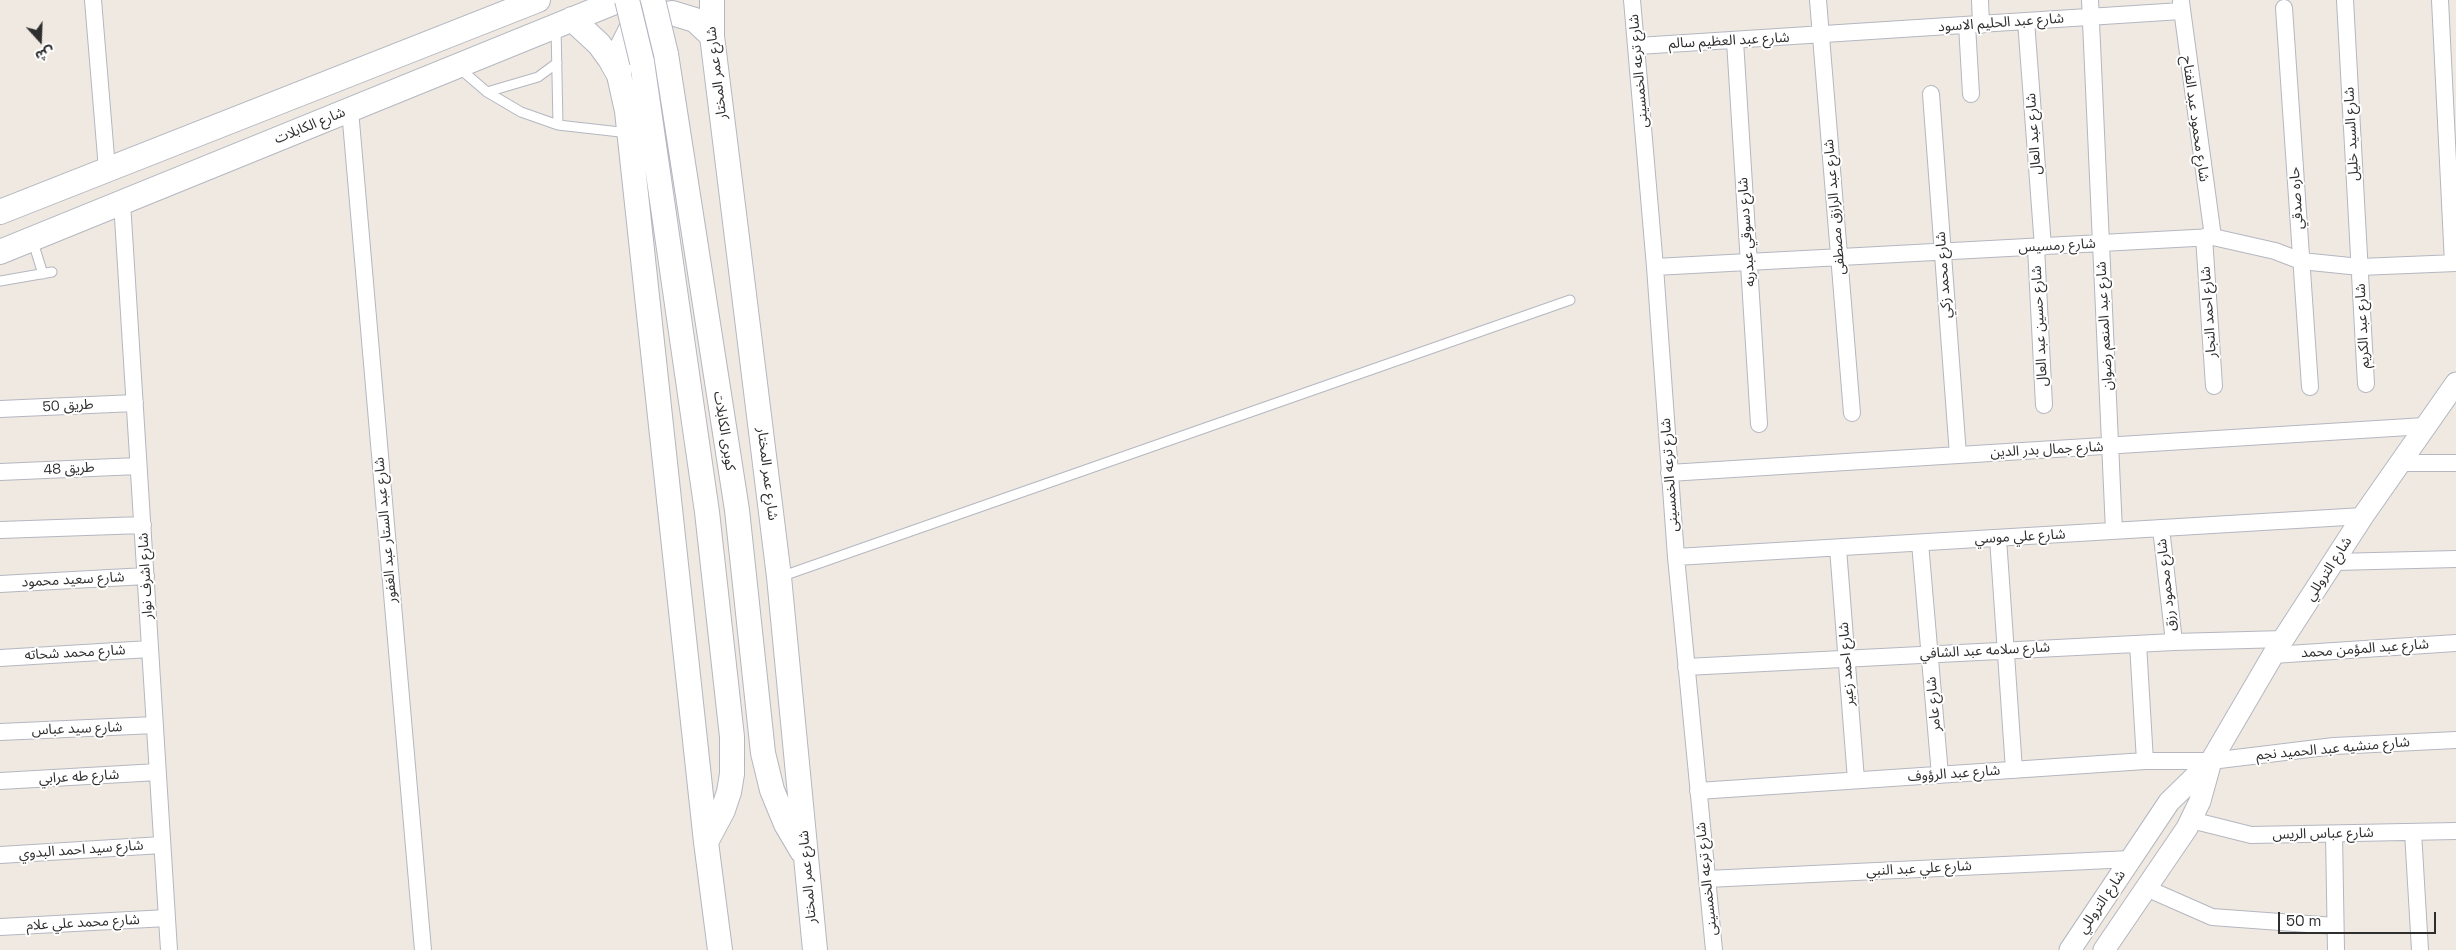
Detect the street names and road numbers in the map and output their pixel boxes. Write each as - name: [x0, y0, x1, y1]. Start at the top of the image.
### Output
- street label: شارع عبد الحليم الاسود: [1937, 10, 2065, 36]
- street label: شارع ترعه الخمسينى: [1626, 14, 1652, 128]
- street label: شارع عمر المختار: [703, 26, 731, 120]
- street label: شارع عبد العظيم سالم: [1668, 29, 1790, 53]
- street label: شارع محمود عبد الفتاح: [2178, 55, 2212, 183]
- street label: شارع السيد خليل: [2341, 87, 2363, 181]
- street label: شارع عبد العال: [2023, 93, 2045, 175]
- street label: شارع الكابلات: [272, 104, 348, 148]
- street label: شارع عبد الرازق مصطفى: [1821, 138, 1849, 276]
- street label: حاره صدقي: [2286, 166, 2308, 230]
- street label: شارع دسوقي عبدربه: [1735, 177, 1759, 287]
- street label: شارع محمد زكي: [1933, 231, 1955, 319]
- street label: شارع رمسيس: [2018, 236, 2096, 256]
- street label: شارع عبد المنعم رضوان: [2093, 261, 2117, 391]
- street label: شارع حسين عبد العال: [2028, 265, 2052, 387]
- street label: شارع احمد النجار: [2197, 266, 2221, 358]
- street label: شارع عبد الكريم: [2352, 283, 2374, 369]
- street label: كوبرى الكابلات: [709, 390, 739, 472]
- street label: طريق 50: [42, 396, 94, 416]
- street label: شارع ترعه الخمسينى: [1658, 418, 1682, 532]
- street label: شارع عمر المختار: [753, 427, 781, 521]
- street label: شارع جمال بدر الدين: [1990, 439, 2104, 461]
- street label: شارع عبد الستار عبد الغفور: [371, 456, 401, 604]
- street label: طريق 48: [43, 459, 95, 479]
- street label: شارع علي موسي: [1974, 526, 2066, 548]
- street label: شارع اشرف نوار: [135, 532, 157, 620]
- street label: شارع التروللي: [2302, 534, 2356, 604]
- street label: شارع محمود رزق: [2154, 538, 2180, 632]
- street label: شارع سعيد محمود: [21, 569, 125, 591]
- street label: شارع احمد زعير: [1836, 621, 1858, 707]
- street label: شارع عبد المؤمن محمد: [2300, 636, 2430, 662]
- street label: شارع سلامه عبد الشافي: [1919, 639, 2051, 663]
- street label: شارع محمد شحاته: [24, 642, 126, 664]
- street label: شارع عامر: [1923, 676, 1945, 732]
- street label: شارع سيد عباس: [31, 719, 123, 739]
- street label: شارع منشيه عبد الحميد نجم: [2255, 734, 2411, 764]
- street label: شارع عبد الرؤوف: [1907, 762, 2001, 786]
- street label: شارع طه عرابي: [38, 767, 120, 787]
- street label: شارع ترعه الخمسينى: [1693, 821, 1721, 937]
- street label: شارع عباس الريس: [2272, 825, 2374, 843]
- street label: شارع عمر المختار: [796, 830, 820, 924]
- street label: شارع سيد احمد البدوي: [18, 837, 144, 863]
- street label: شارع علي عبد النبي: [1866, 858, 1972, 880]
- street label: شارع التروللي: [2075, 867, 2129, 937]
- street label: شارع محمد علي علام: [26, 912, 140, 934]

